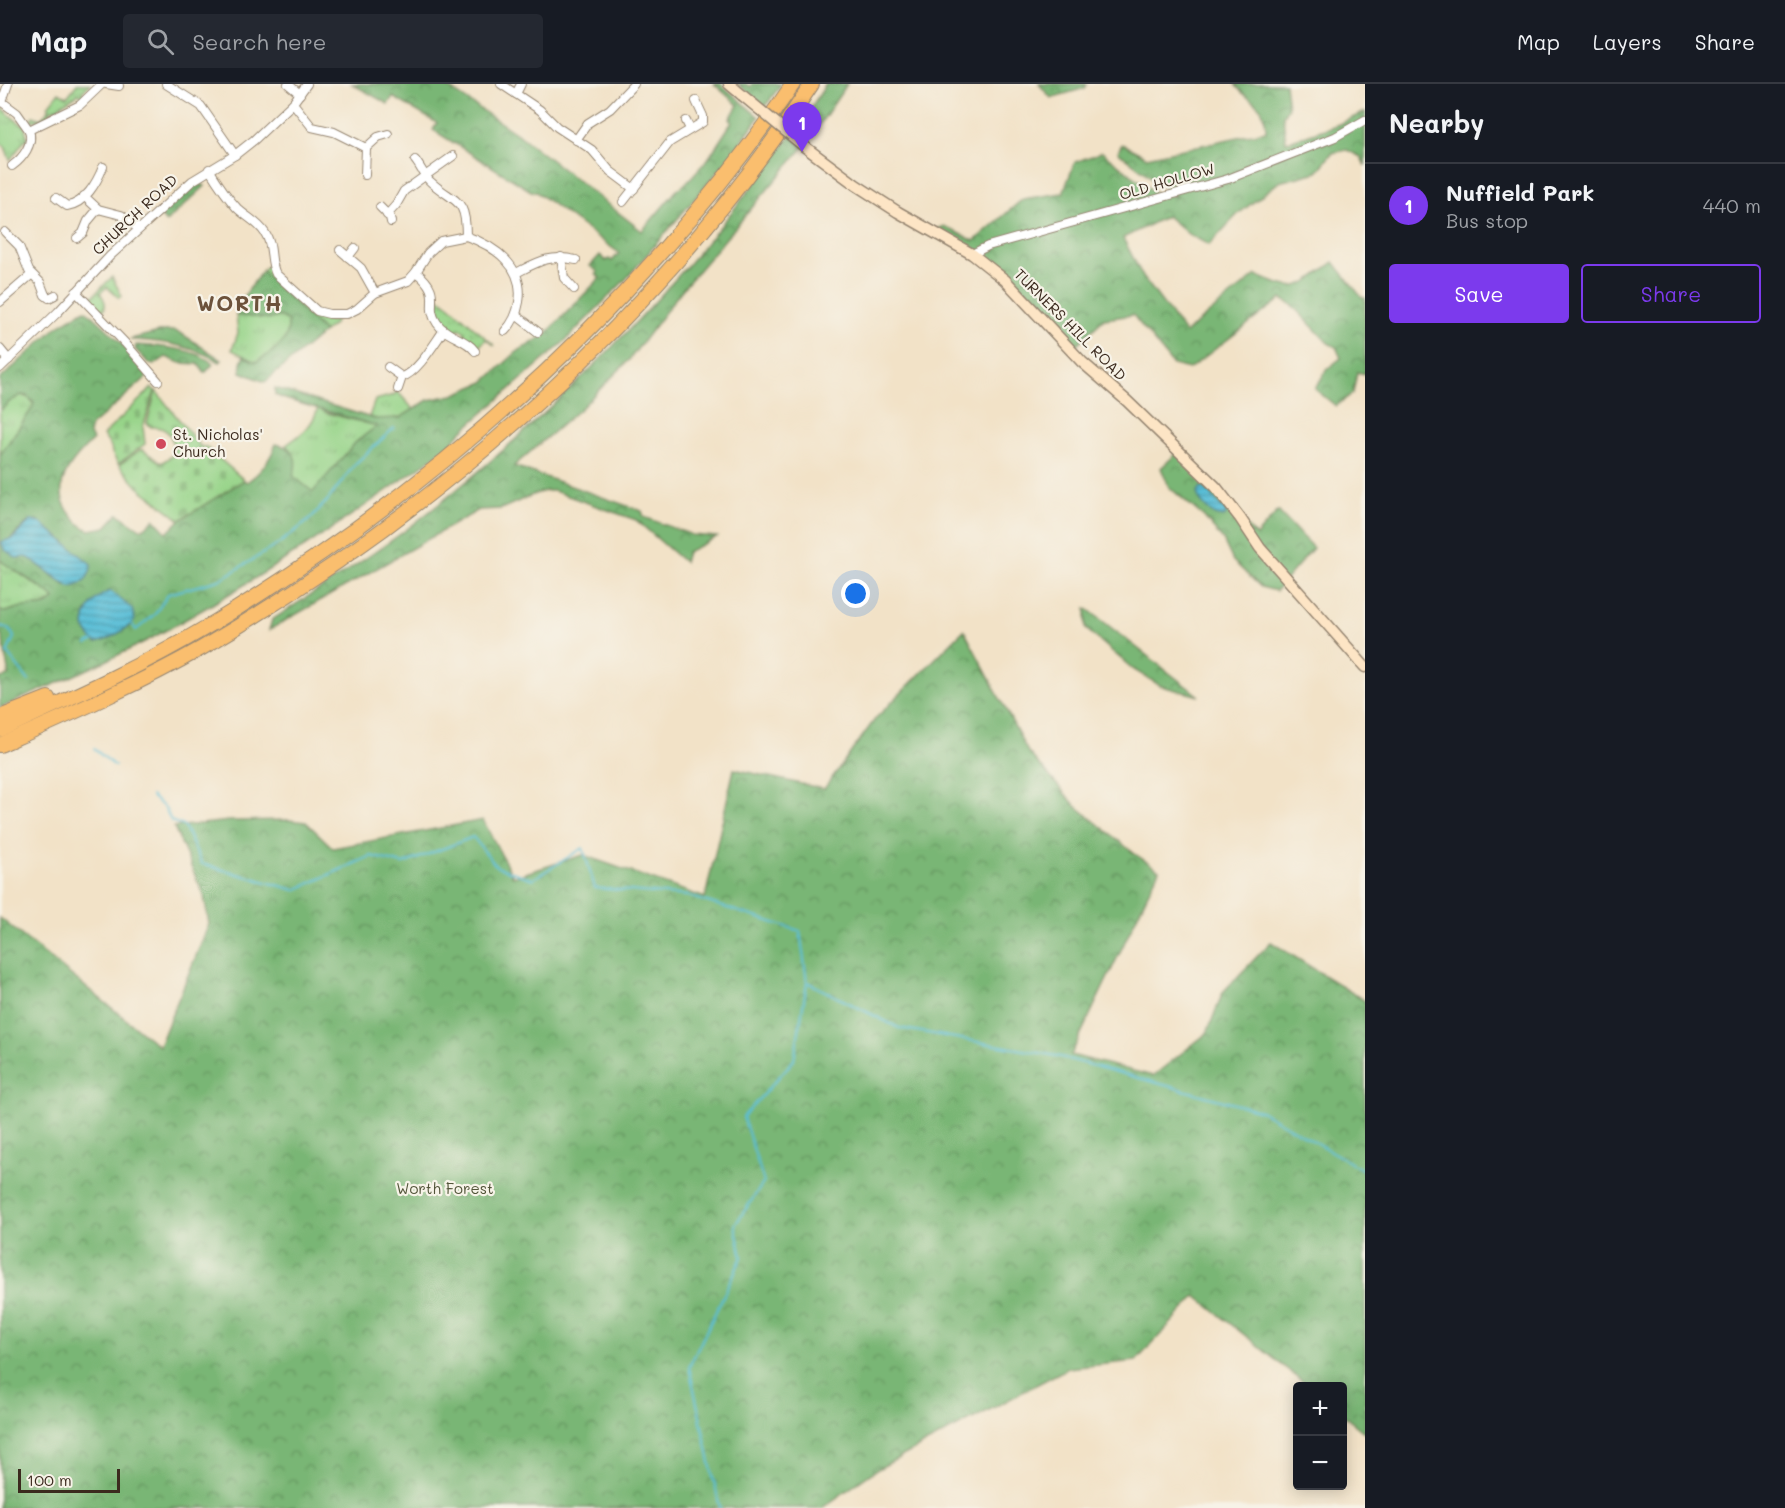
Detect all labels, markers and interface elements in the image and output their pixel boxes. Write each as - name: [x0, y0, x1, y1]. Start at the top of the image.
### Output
- search box: [123, 14, 543, 68]
- text: Map: [30, 23, 87, 59]
- icon: search: [144, 25, 177, 58]
- text: Search here: [192, 27, 326, 56]
- text: Map: [1517, 28, 1560, 55]
- text: Layers: [1593, 28, 1662, 55]
- text: Share: [1695, 28, 1755, 55]
- pin: 1: [782, 103, 822, 152]
- text: Nearby: [1389, 106, 1484, 140]
- street label: OLD HOLLOW: [1117, 158, 1217, 204]
- street label: CHURCH ROAD: [87, 170, 181, 259]
- text: Nuffield Park: [1446, 178, 1594, 207]
- text: 1: [1404, 192, 1413, 218]
- text: 440 m: [1703, 192, 1761, 218]
- text: Bus stop: [1446, 207, 1528, 233]
- street label: TURNERS HILL ROAD: [1010, 264, 1131, 385]
- button: Save: [1389, 264, 1569, 323]
- button: Share: [1581, 264, 1761, 323]
- district label: WORTH: [197, 289, 283, 316]
- place label: St. Nicholas' Church: [173, 424, 263, 461]
- marker: St. Nicholas' Church: [154, 437, 168, 451]
- your location: [841, 579, 870, 608]
- park label: Worth Forest: [396, 1178, 494, 1198]
- map controls: [1293, 1382, 1347, 1490]
- button: +: [1293, 1382, 1347, 1436]
- button: −: [1293, 1436, 1347, 1490]
- scale bar: [18, 1466, 120, 1494]
- text: 100 m: [27, 1469, 72, 1490]

